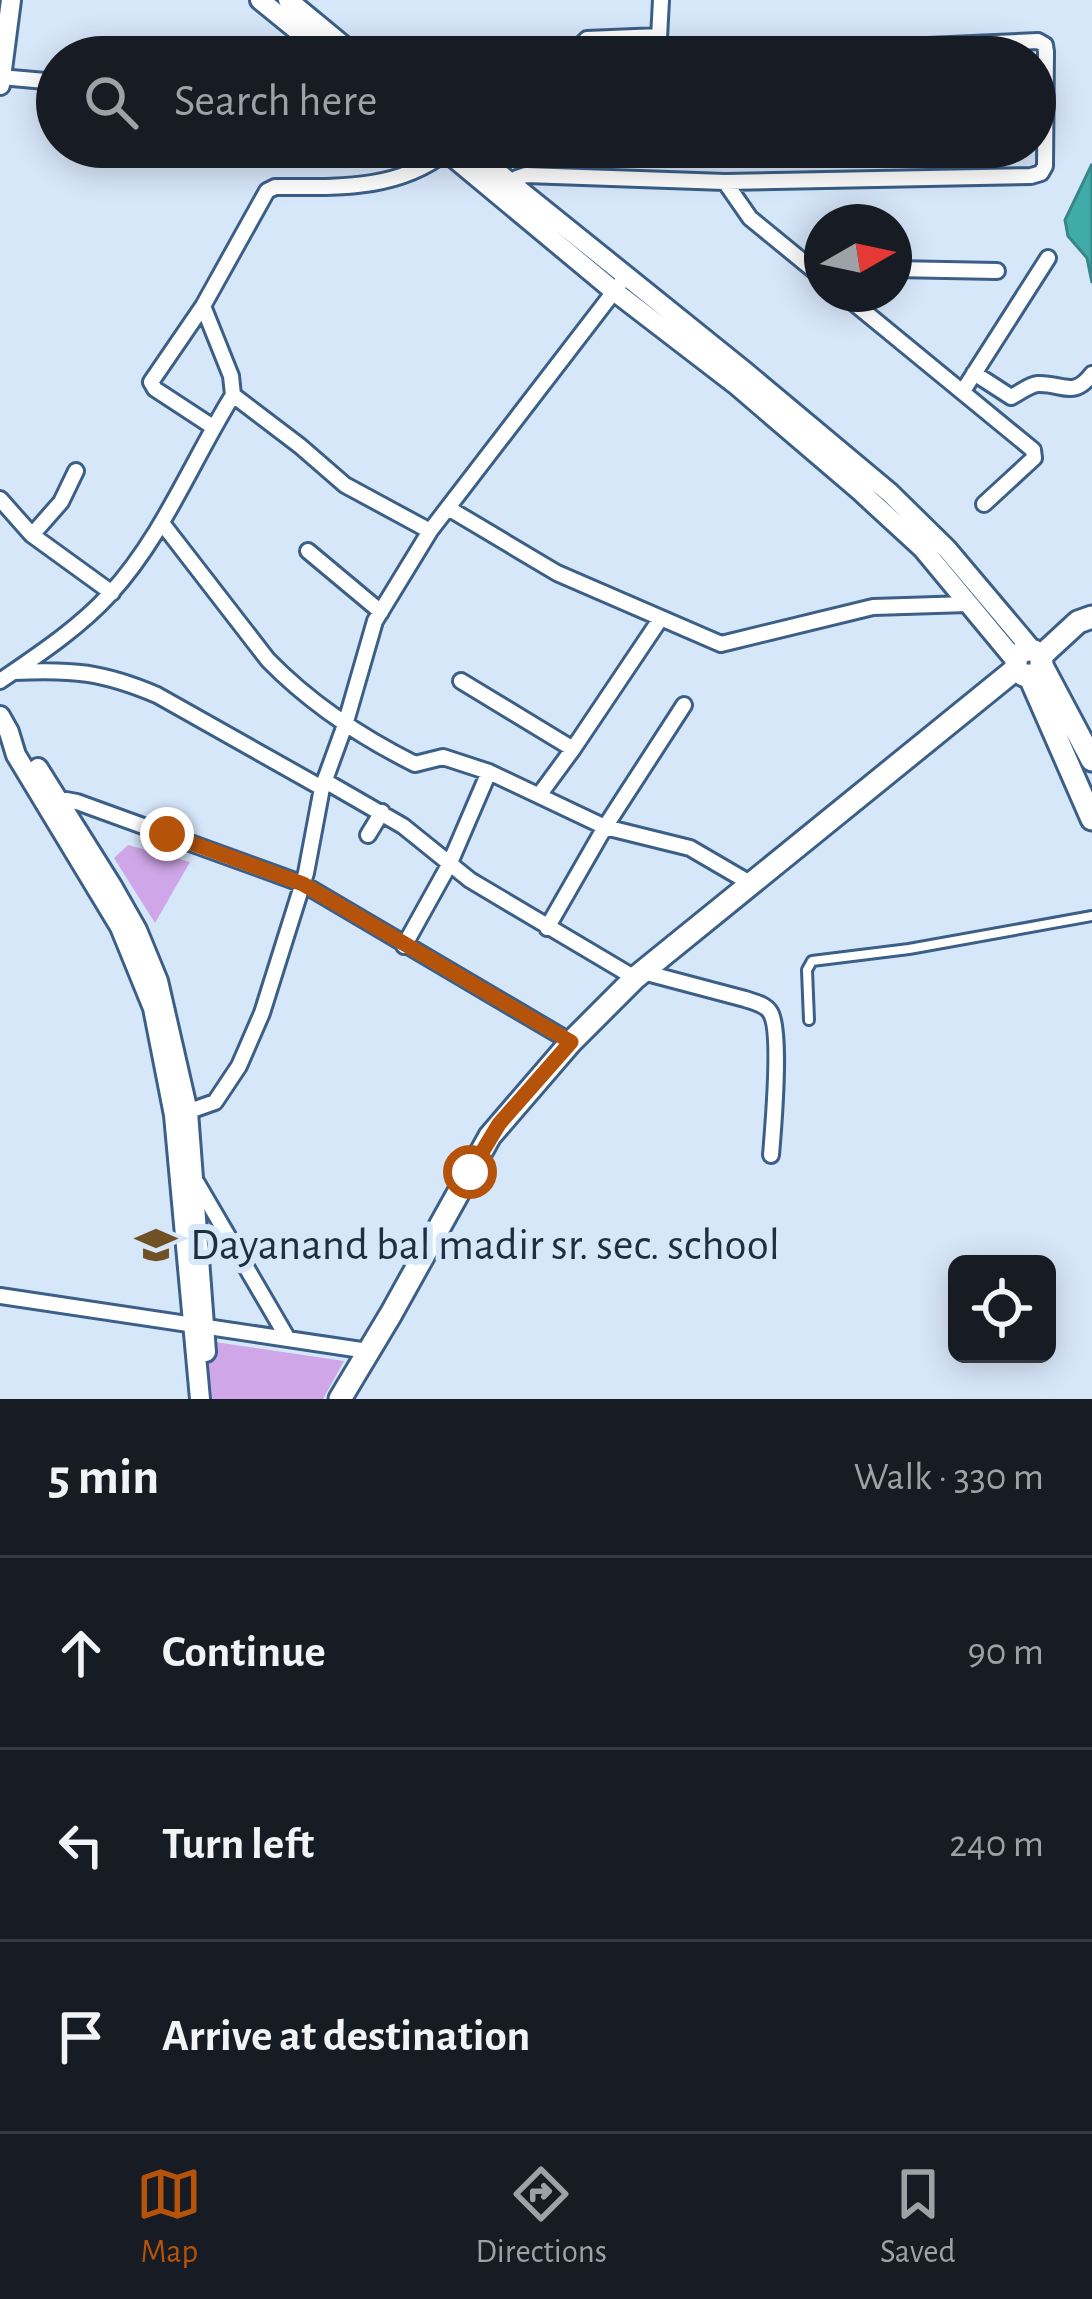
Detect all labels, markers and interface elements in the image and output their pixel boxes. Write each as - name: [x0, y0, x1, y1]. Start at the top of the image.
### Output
- search box: [36, 36, 1056, 168]
- icon: search: [78, 69, 144, 135]
- text: Search here: [174, 79, 377, 124]
- north arrow: [804, 204, 912, 312]
- route end: [140, 807, 194, 861]
- route start: [443, 1145, 497, 1199]
- school or university icon: Dayanand bal madir sr. sec. school: [133, 1222, 179, 1268]
- place label: Dayanand bal madir sr. sec. school: [190, 1223, 780, 1268]
- map controls: [948, 1255, 1056, 1363]
- button: locate: [948, 1255, 1056, 1363]
- text: 5 min: [48, 1452, 159, 1503]
- text: Walk · 330 m: [854, 1458, 1044, 1497]
- icon: ahead: [48, 1620, 114, 1686]
- text: Continue: [162, 1630, 326, 1675]
- text: 90 m: [967, 1633, 1044, 1672]
- icon: left: [48, 1812, 114, 1878]
- text: Turn left: [162, 1822, 314, 1867]
- text: 240 m: [949, 1825, 1044, 1864]
- icon: arrive: [48, 2004, 114, 2070]
- text: Arrive at destination: [162, 2014, 530, 2059]
- tab: Map: [136, 2161, 202, 2273]
- tab: Directions: [475, 2161, 607, 2273]
- tab: Saved: [880, 2161, 955, 2273]

